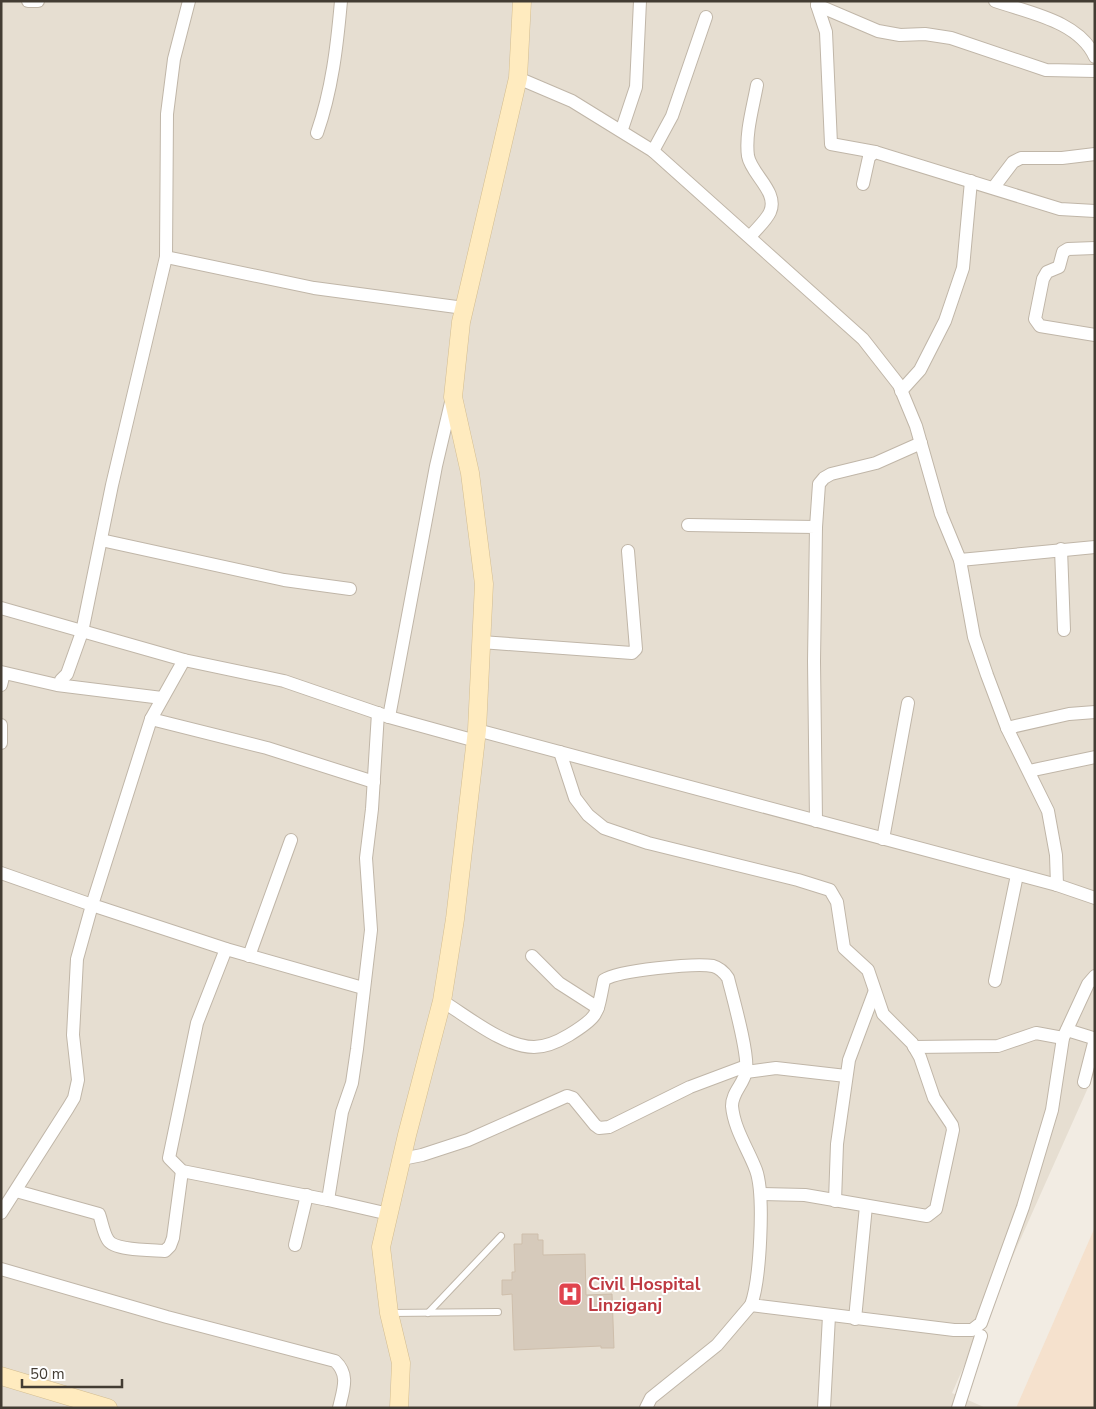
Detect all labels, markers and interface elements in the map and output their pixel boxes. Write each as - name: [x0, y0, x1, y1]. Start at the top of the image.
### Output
- place label: Civil Hospital Linziganj: [588, 1272, 701, 1317]
- hospital icon: Civil Hospital Linziganj: [557, 1281, 583, 1307]
- scale bar: [22, 1356, 122, 1388]
- text: 50 m: [30, 1364, 65, 1384]

